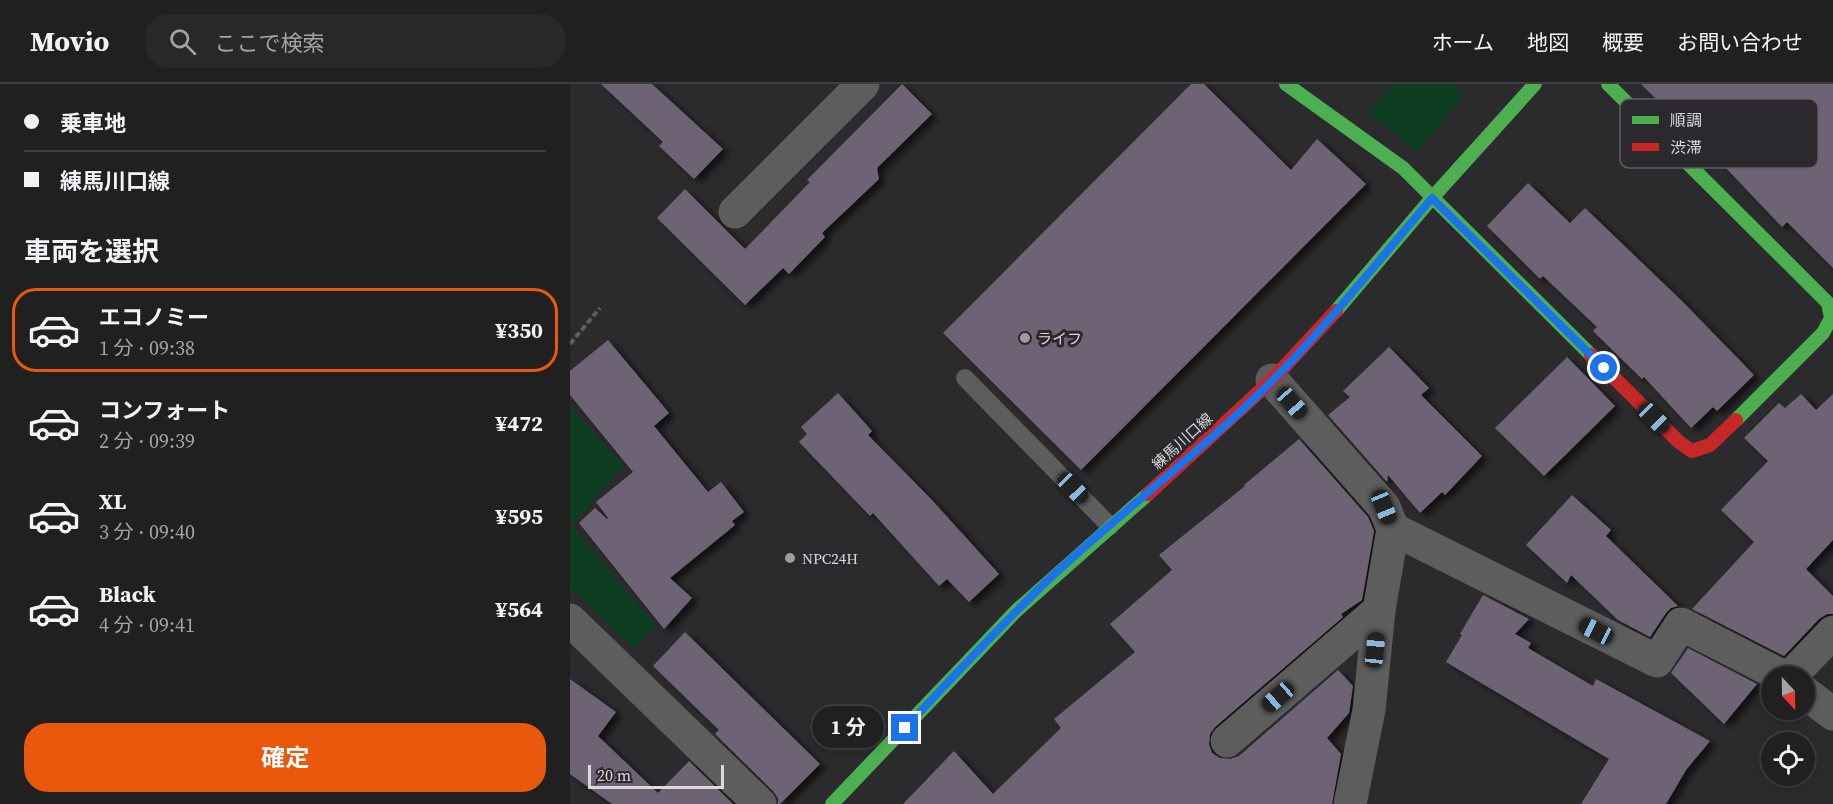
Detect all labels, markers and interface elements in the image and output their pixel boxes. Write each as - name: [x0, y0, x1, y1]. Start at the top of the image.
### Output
- search box: [145, 14, 565, 68]
- text: Movio: [30, 22, 109, 60]
- icon: search: [166, 25, 199, 58]
- text: ここで検索: [214, 28, 324, 58]
- text: ホーム: [1432, 28, 1494, 57]
- text: 地図: [1527, 28, 1569, 57]
- text: 概要: [1602, 28, 1644, 57]
- text: お問い合わせ: [1677, 28, 1803, 57]
- legend: [1620, 99, 1818, 168]
- text: 乗車地: [60, 108, 126, 138]
- text: 順調: [1670, 109, 1702, 131]
- text: 渋滞: [1670, 136, 1702, 158]
- text: 練馬川口線: [60, 166, 170, 196]
- text: 車両を選択: [24, 233, 159, 270]
- text: エコノミー: [99, 302, 209, 332]
- icon: car: [27, 303, 81, 357]
- text: ¥350: [495, 315, 543, 345]
- place label: ライフ: [1037, 328, 1082, 349]
- marker: ライフ: [1018, 331, 1032, 345]
- text: 1 分 · 09:38: [99, 334, 195, 362]
- route start: [1590, 354, 1617, 381]
- car: [1273, 384, 1311, 422]
- text: コンフォート: [99, 395, 230, 425]
- icon: car: [27, 396, 81, 450]
- car: [1635, 399, 1673, 437]
- text: ¥472: [495, 408, 543, 438]
- street label: 練馬川口線: [1147, 408, 1217, 474]
- text: 2 分 · 09:39: [99, 427, 195, 455]
- car: [1054, 469, 1092, 507]
- text: XL: [99, 486, 126, 516]
- car: [1369, 487, 1399, 527]
- icon: car: [27, 489, 81, 543]
- text: ¥595: [495, 501, 543, 531]
- text: 3 分 · 09:40: [99, 518, 195, 546]
- place label: NPC24H: [802, 548, 858, 569]
- marker: NPC24H: [783, 551, 797, 565]
- text: Black: [99, 579, 156, 609]
- icon: car: [27, 582, 81, 636]
- text: ¥564: [495, 594, 543, 624]
- text: 4 分 · 09:41: [99, 611, 195, 639]
- car: [1576, 615, 1616, 647]
- car: [1364, 631, 1386, 669]
- north arrow: [1761, 666, 1815, 720]
- map controls: [1761, 666, 1815, 786]
- car: [1259, 678, 1297, 716]
- callout: 1 分: [812, 707, 884, 749]
- text: 1 分: [830, 713, 866, 741]
- route end: [891, 714, 918, 741]
- button: 確定: [24, 723, 546, 792]
- button: locate: [1761, 732, 1815, 786]
- scale bar: [588, 762, 724, 790]
- text: 20 m: [597, 764, 631, 786]

